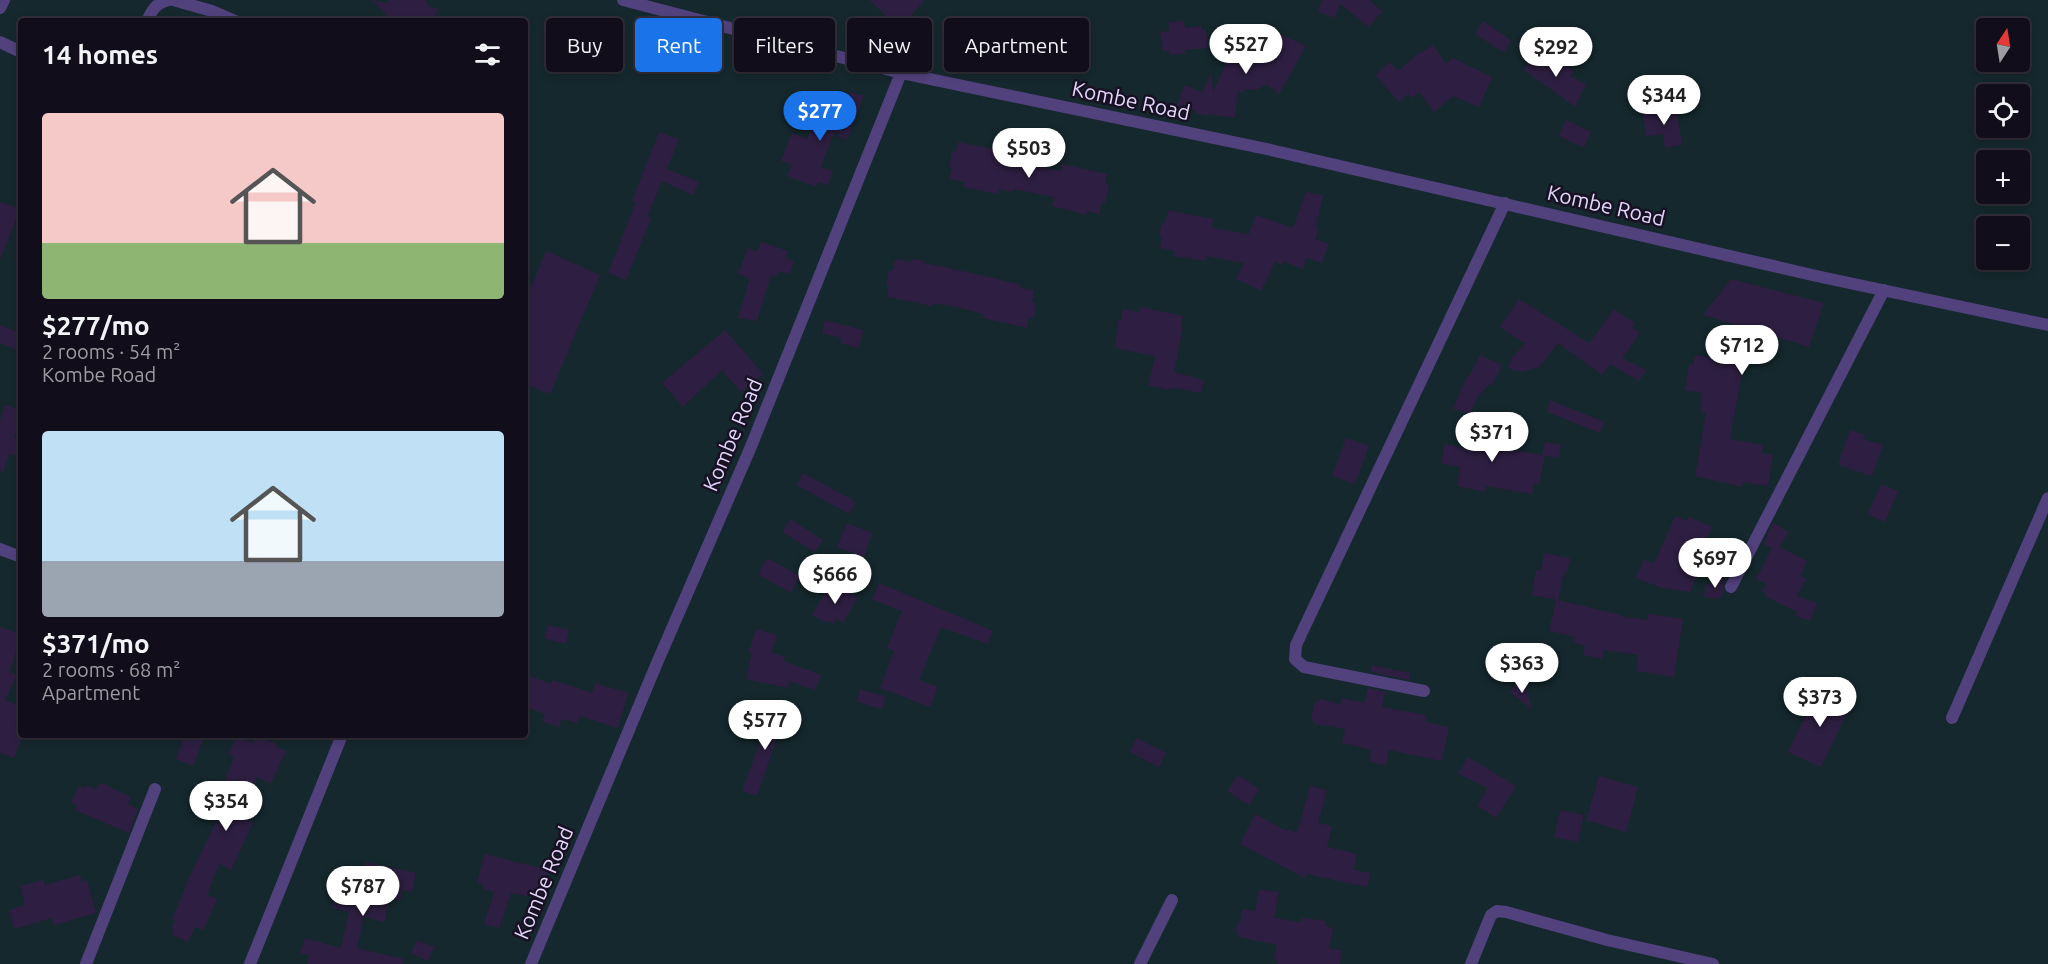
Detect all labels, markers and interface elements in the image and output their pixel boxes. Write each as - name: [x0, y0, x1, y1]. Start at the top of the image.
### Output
- chip: Buy: [546, 18, 623, 72]
- chip: Rent: [635, 18, 722, 72]
- chip: Filters: [734, 18, 835, 72]
- chip: New: [847, 18, 932, 72]
- chip: Apartment: [944, 18, 1089, 72]
- north arrow: [1976, 18, 2030, 72]
- map controls: [1976, 18, 2030, 270]
- pin: $527: [1210, 24, 1282, 75]
- pin: $292: [1520, 27, 1592, 78]
- text: $527: [1223, 32, 1269, 55]
- text: $292: [1533, 35, 1579, 58]
- icon: filters: [471, 38, 504, 71]
- text: 14 homes: [42, 40, 158, 69]
- pin: $344: [1628, 75, 1700, 126]
- street label: Kombe Road: [1070, 76, 1192, 124]
- text: $344: [1641, 83, 1687, 106]
- button: locate: [1976, 84, 2030, 138]
- pin: $277: [784, 91, 856, 142]
- text: $277: [797, 99, 843, 122]
- pin: $503: [993, 128, 1065, 179]
- text: $503: [1006, 136, 1052, 159]
- button: +: [1976, 150, 2030, 204]
- icon: home: [219, 152, 327, 260]
- street label: Kombe Road: [1545, 180, 1667, 230]
- button: −: [1976, 216, 2030, 270]
- text: $277/mo: [42, 311, 150, 340]
- pin: $712: [1706, 325, 1778, 376]
- text: $712: [1719, 333, 1765, 356]
- text: 2 rooms · 54 m²: [42, 340, 180, 363]
- text: Kombe Road: [42, 363, 156, 386]
- street label: Kombe Road: [698, 375, 767, 495]
- pin: $371: [1456, 412, 1528, 463]
- text: $371: [1469, 420, 1515, 443]
- icon: home: [219, 470, 327, 578]
- pin: $697: [1679, 538, 1751, 589]
- text: $697: [1692, 546, 1738, 569]
- pin: $666: [799, 554, 871, 605]
- text: $666: [812, 562, 858, 585]
- text: $371/mo: [42, 629, 150, 658]
- pin: $363: [1486, 643, 1558, 694]
- text: $363: [1499, 651, 1545, 674]
- text: 2 rooms · 68 m²: [42, 658, 180, 681]
- pin: $373: [1784, 677, 1856, 728]
- text: Apartment: [42, 681, 140, 704]
- text: $373: [1797, 685, 1843, 708]
- pin: $577: [729, 700, 801, 751]
- text: $577: [742, 708, 788, 731]
- pin: $354: [190, 781, 262, 832]
- text: $354: [203, 789, 249, 812]
- street label: Kombe Road: [509, 823, 578, 943]
- pin: $787: [327, 866, 399, 917]
- text: $787: [340, 874, 386, 897]

